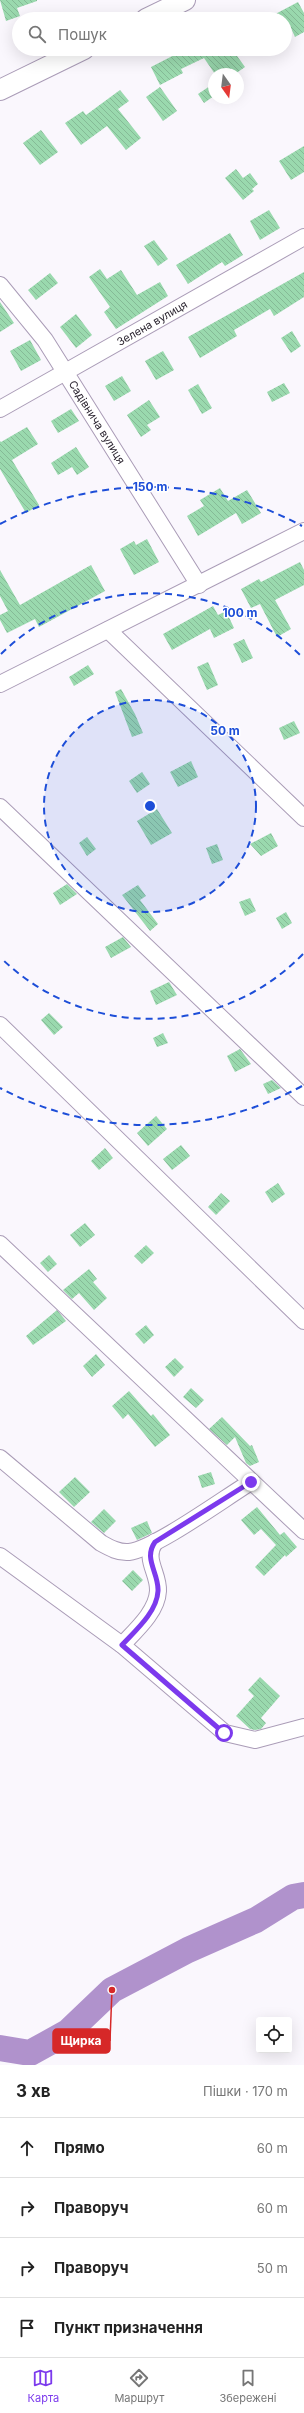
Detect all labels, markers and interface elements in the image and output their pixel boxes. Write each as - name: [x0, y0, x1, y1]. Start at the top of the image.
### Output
- search box: [12, 12, 292, 56]
- icon: search: [26, 23, 48, 45]
- text: Пошук: [58, 25, 107, 44]
- north arrow: [208, 68, 244, 104]
- street label: Зелена вулиця: [114, 297, 190, 349]
- street label: Садівнича вулиця: [66, 378, 128, 466]
- text: 150 m: [133, 479, 167, 494]
- text: 100 m: [222, 605, 258, 620]
- text: 50 m: [210, 723, 240, 738]
- centre of rings: [143, 799, 157, 813]
- route end: [242, 1473, 260, 1491]
- route start: [215, 1724, 233, 1742]
- map controls: [256, 2017, 292, 2053]
- button: locate: [256, 2017, 292, 2053]
- callout: Щирка: [53, 2029, 110, 2053]
- text: Щирка: [60, 2033, 102, 2048]
- text: 3 хв: [16, 2081, 51, 2101]
- text: Пішки · 170 m: [203, 2083, 288, 2099]
- icon: ahead: [16, 2137, 38, 2159]
- text: Прямо: [54, 2138, 105, 2157]
- text: 60 m: [257, 2140, 288, 2156]
- icon: right: [16, 2197, 38, 2219]
- text: Праворуч: [54, 2198, 128, 2217]
- text: 60 m: [257, 2200, 288, 2216]
- icon: right: [16, 2257, 38, 2279]
- text: Праворуч: [54, 2258, 128, 2277]
- text: 50 m: [257, 2260, 288, 2276]
- icon: arrive: [16, 2317, 38, 2339]
- text: Пункт призначення: [54, 2318, 203, 2337]
- tab: Карта: [28, 2367, 59, 2405]
- tab: Маршрут: [114, 2367, 164, 2405]
- tab: Збережені: [220, 2367, 276, 2405]

